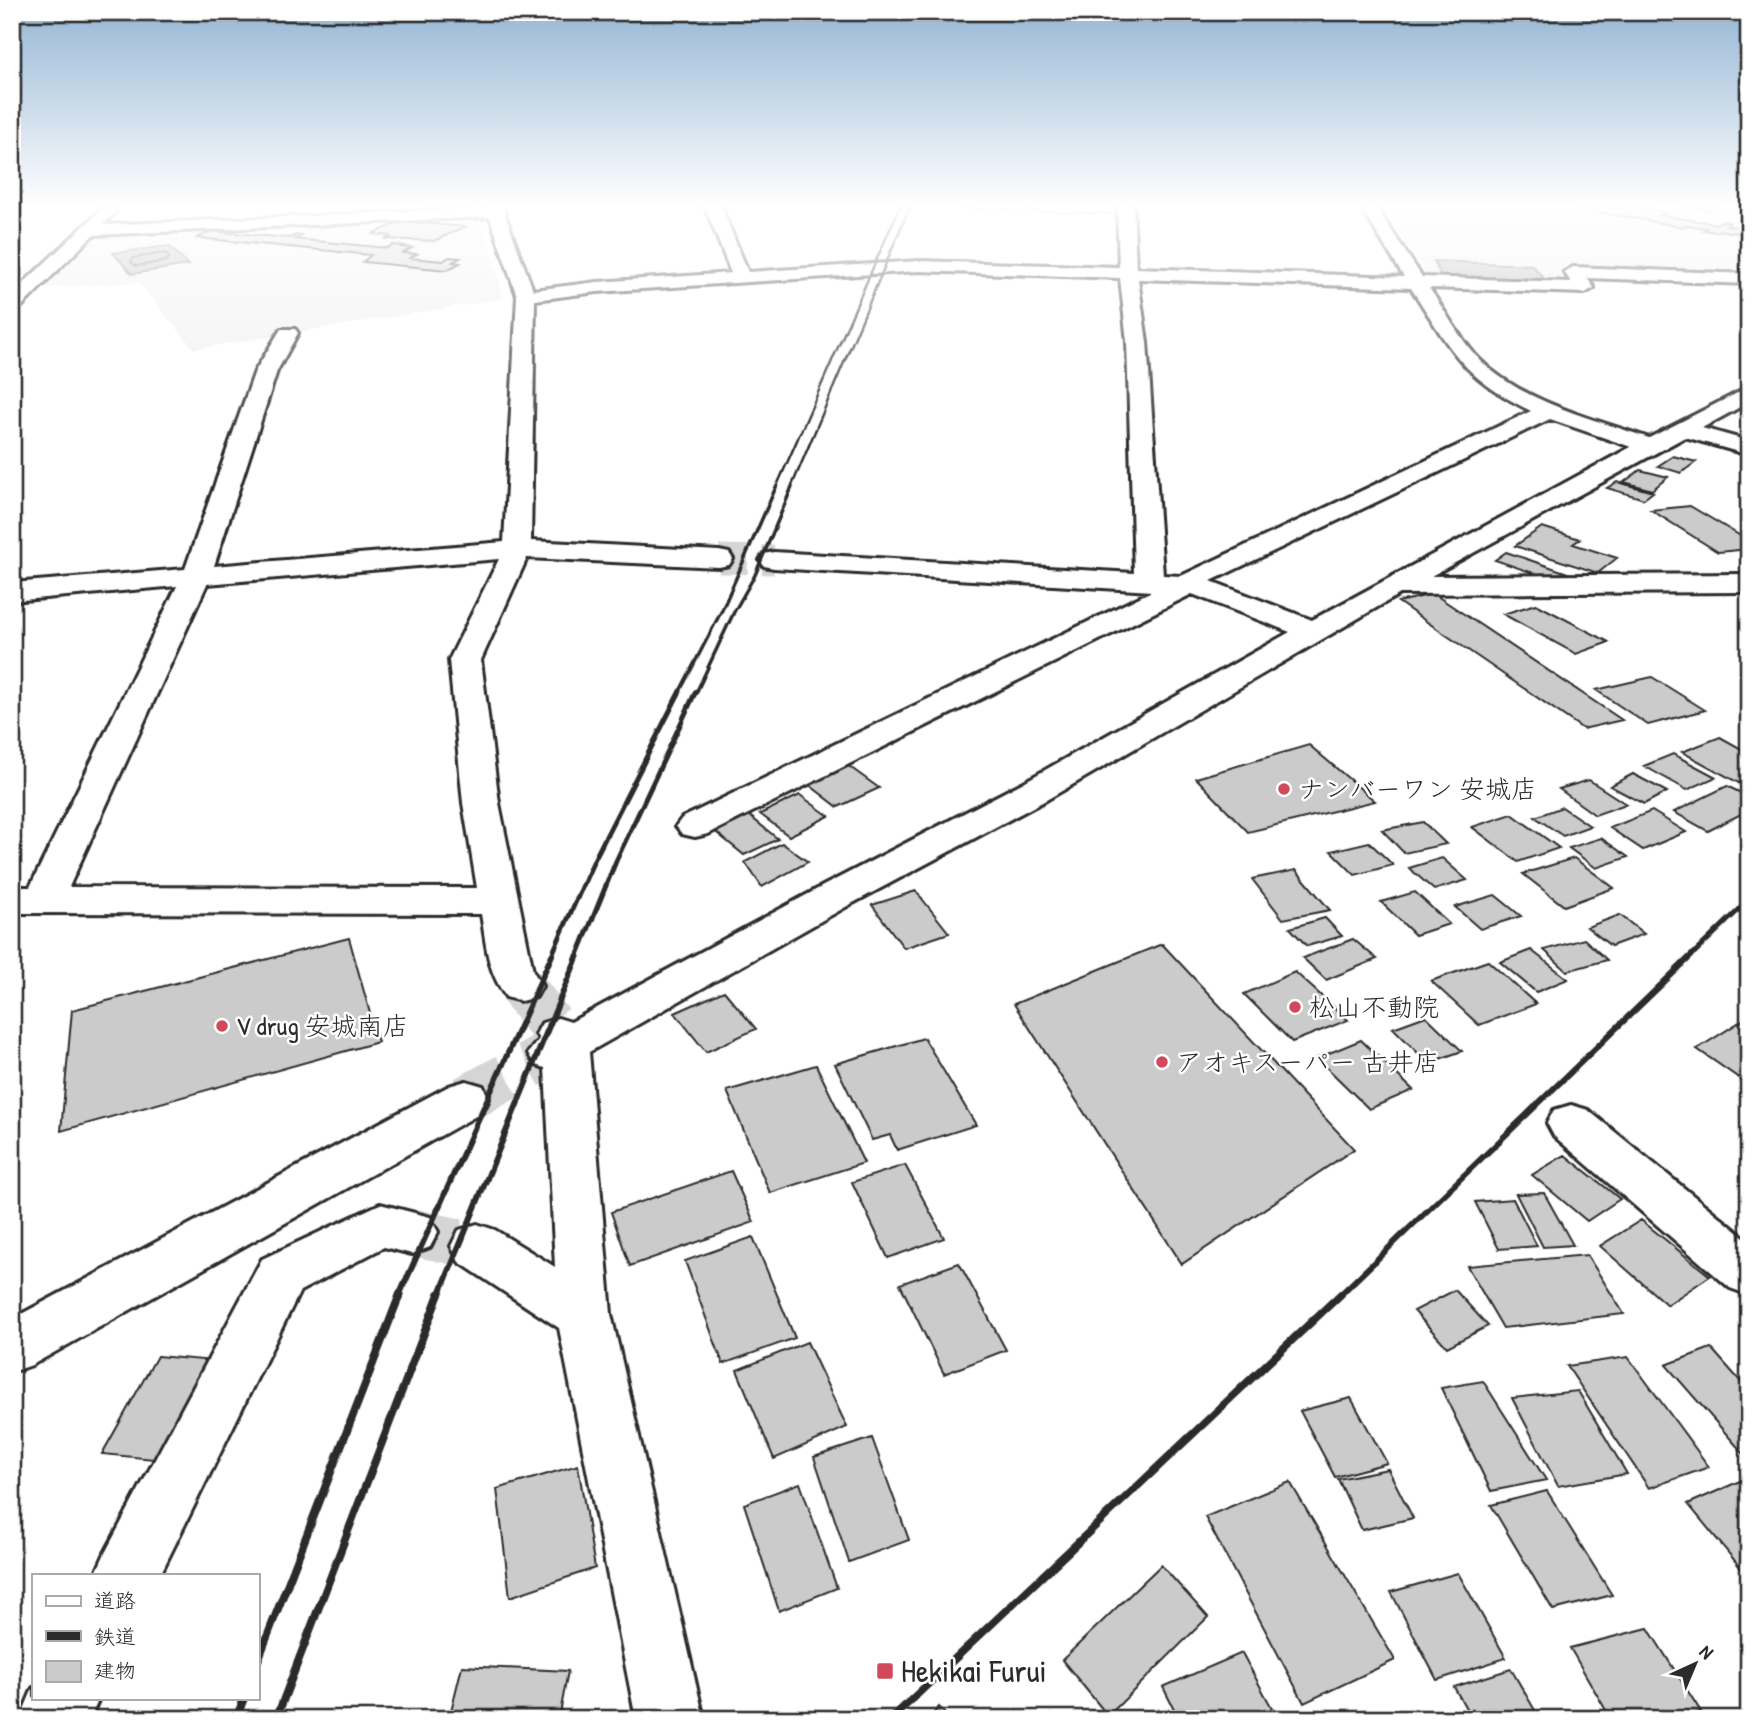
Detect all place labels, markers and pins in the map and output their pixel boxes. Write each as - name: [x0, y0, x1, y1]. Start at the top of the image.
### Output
- place label: ナンバーワン 安城店: [1298, 771, 1537, 806]
- marker: ナンバーワン 安城店: [1276, 781, 1292, 797]
- place label: 松山不動院: [1309, 989, 1439, 1024]
- marker: 松山不動院: [1287, 999, 1303, 1015]
- place label: V drug 安城南店: [236, 1008, 409, 1043]
- marker: V drug 安城南店: [214, 1018, 230, 1034]
- place label: アオキスーパー 古井店: [1176, 1044, 1439, 1079]
- marker: アオキスーパー 古井店: [1154, 1054, 1170, 1070]
- place label: Hekikai Furui: [901, 1649, 1047, 1692]
- marker: Hekikai Furui: [875, 1661, 895, 1681]

